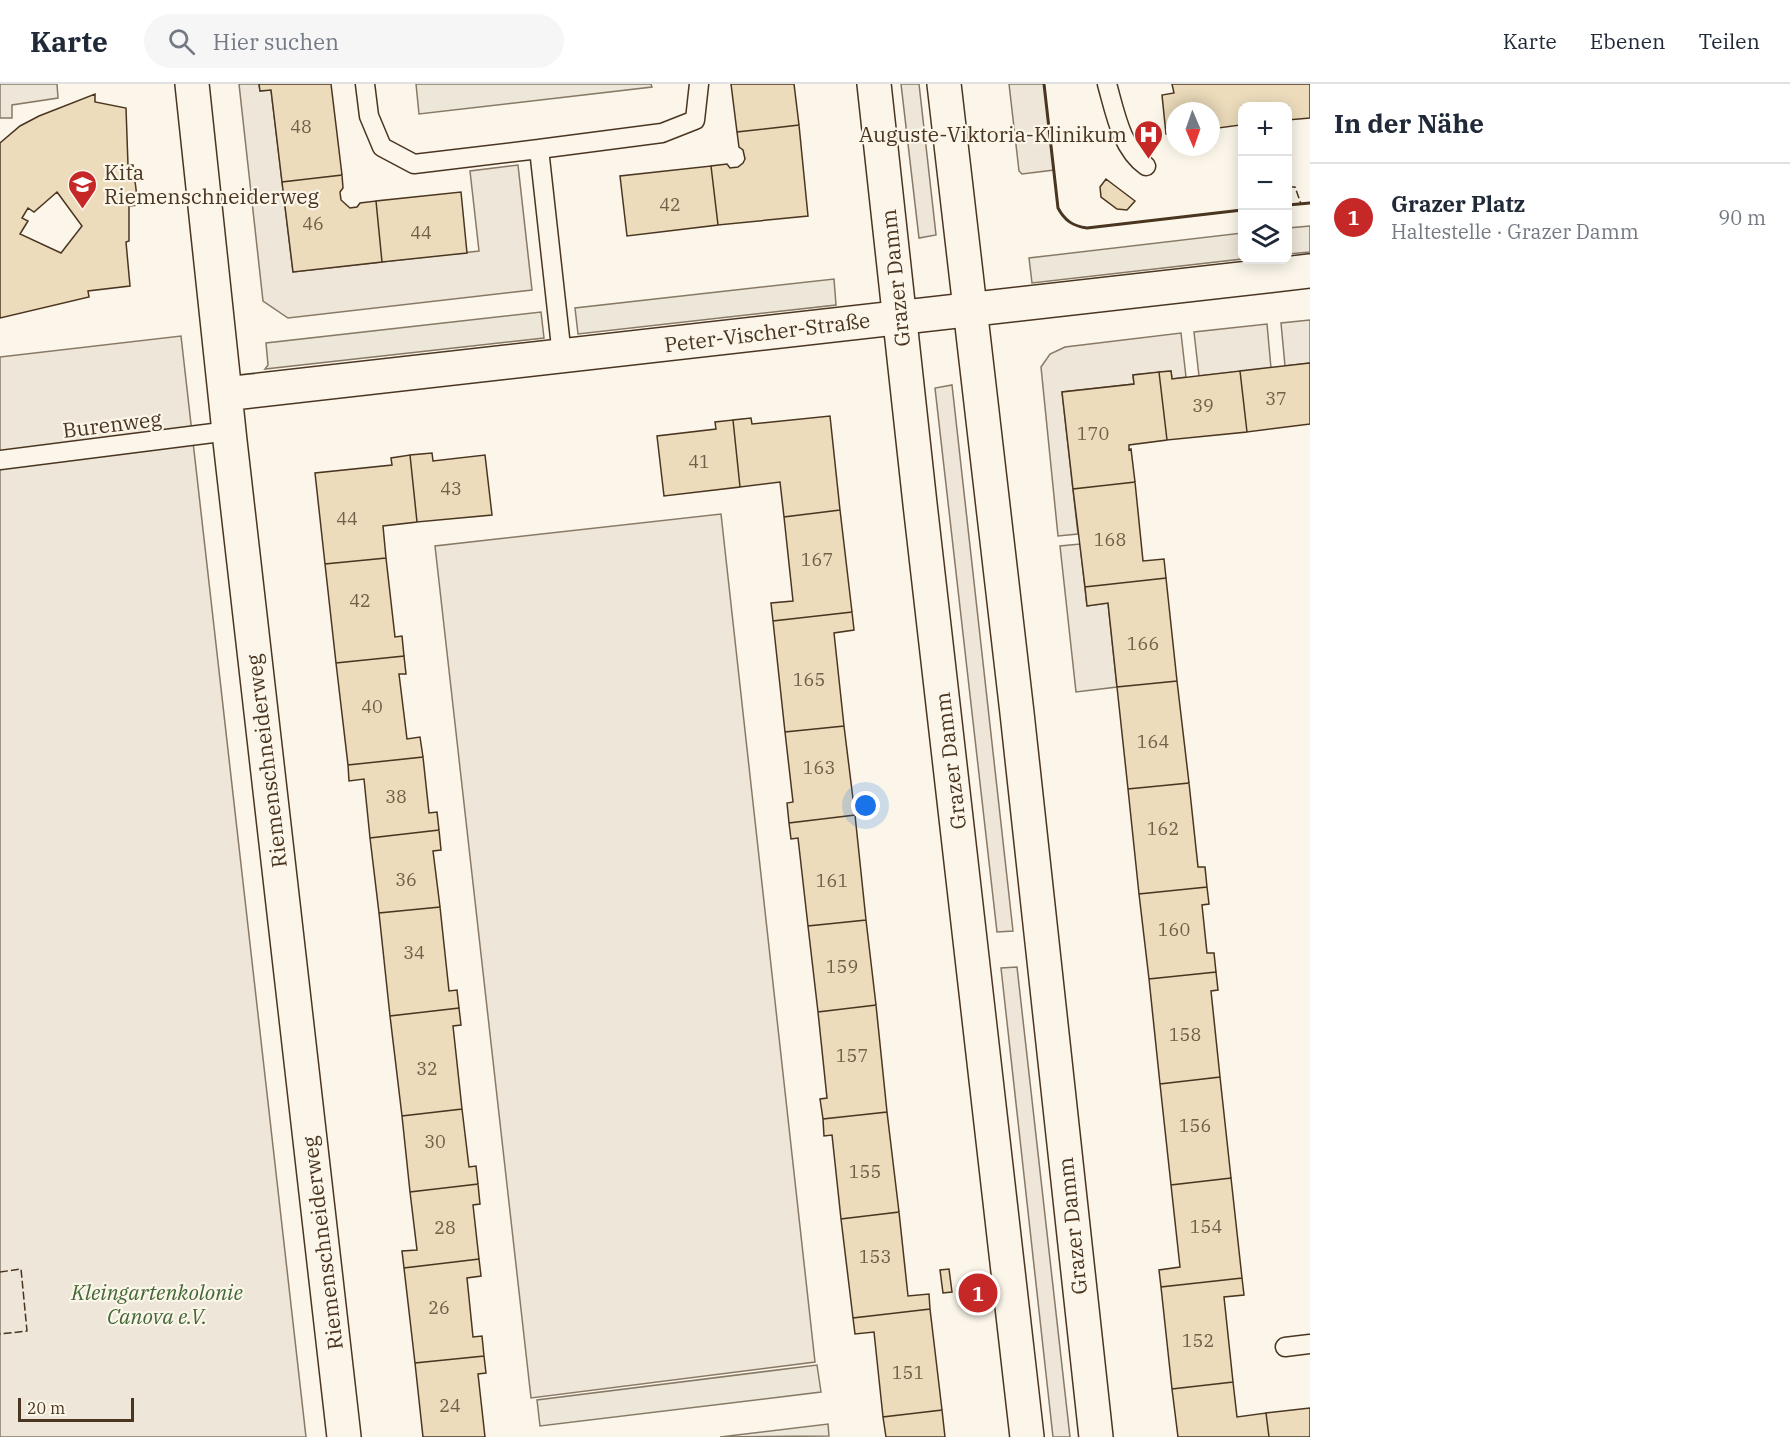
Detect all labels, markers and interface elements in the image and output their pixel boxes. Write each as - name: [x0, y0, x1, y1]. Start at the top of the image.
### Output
- search box: [144, 14, 564, 68]
- text: Karte: [30, 23, 108, 60]
- icon: search: [165, 25, 198, 58]
- text: Hier suchen: [213, 27, 339, 56]
- text: Karte: [1503, 27, 1557, 55]
- text: Ebenen: [1590, 27, 1665, 55]
- text: Teilen: [1698, 27, 1760, 55]
- north arrow: [1166, 102, 1220, 156]
- map controls: [1238, 102, 1292, 264]
- button: +: [1238, 102, 1292, 156]
- text: In der Nähe: [1334, 106, 1484, 140]
- house number: 48: [290, 115, 312, 138]
- hospital icon: Auguste-Viktoria-Klinikum: [1132, 118, 1164, 160]
- place label: Auguste-Viktoria-Klinikum: [859, 120, 1127, 148]
- button: −: [1238, 156, 1292, 210]
- place label: Kita Riemenschneiderweg: [104, 158, 320, 210]
- school or university icon: Kita Riemenschneiderweg: [67, 168, 99, 210]
- text: Grazer Platz: [1391, 189, 1525, 218]
- house number: 42: [659, 193, 681, 216]
- text: 1: [1348, 204, 1360, 231]
- text: 90 m: [1718, 204, 1766, 231]
- street label: Grazer Damm: [874, 208, 916, 348]
- button: layers: [1238, 210, 1292, 264]
- house number: 46: [302, 212, 324, 235]
- text: Haltestelle · Grazer Damm: [1391, 218, 1639, 245]
- house number: 44: [410, 221, 432, 244]
- street label: Peter-Vischer-Straße: [662, 305, 872, 359]
- house number: 37: [1265, 387, 1287, 410]
- house number: 39: [1192, 394, 1214, 417]
- street label: Burenweg: [61, 404, 164, 444]
- house number: 170: [1077, 422, 1109, 445]
- house number: 41: [688, 450, 710, 473]
- house number: 43: [440, 477, 462, 500]
- house number: 44: [336, 507, 358, 530]
- house number: 168: [1094, 528, 1126, 551]
- house number: 167: [801, 548, 833, 571]
- house number: 42: [349, 589, 371, 612]
- house number: 166: [1127, 632, 1159, 655]
- street label: Riemenschneiderweg: [239, 652, 293, 869]
- house number: 165: [793, 668, 825, 691]
- street label: Grazer Damm: [928, 691, 972, 831]
- house number: 40: [361, 695, 383, 718]
- house number: 164: [1137, 730, 1169, 753]
- house number: 163: [803, 756, 835, 779]
- house number: 38: [385, 785, 407, 808]
- your location: [851, 791, 880, 820]
- house number: 162: [1147, 817, 1179, 840]
- house number: 36: [395, 868, 417, 891]
- house number: 161: [816, 869, 848, 892]
- house number: 160: [1158, 918, 1190, 941]
- house number: 34: [403, 941, 425, 964]
- house number: 159: [826, 955, 858, 978]
- house number: 158: [1169, 1023, 1201, 1046]
- house number: 157: [836, 1044, 868, 1067]
- house number: 32: [416, 1057, 438, 1080]
- house number: 156: [1179, 1114, 1211, 1137]
- house number: 30: [424, 1130, 446, 1153]
- street label: Riemenschneiderweg: [295, 1134, 349, 1351]
- street label: Grazer Damm: [1051, 1156, 1093, 1296]
- house number: 155: [849, 1160, 881, 1183]
- house number: 154: [1190, 1215, 1222, 1238]
- house number: 28: [434, 1216, 456, 1239]
- house number: 153: [859, 1245, 891, 1268]
- pin: 1: [958, 1270, 998, 1316]
- park label: Kleingartenkolonie Canova e.V.: [70, 1278, 243, 1330]
- house number: 26: [428, 1296, 450, 1319]
- house number: 152: [1182, 1329, 1214, 1352]
- house number: 151: [892, 1361, 924, 1384]
- house number: 24: [439, 1394, 461, 1417]
- scale bar: [18, 1395, 134, 1422]
- text: 20 m: [27, 1398, 65, 1418]

